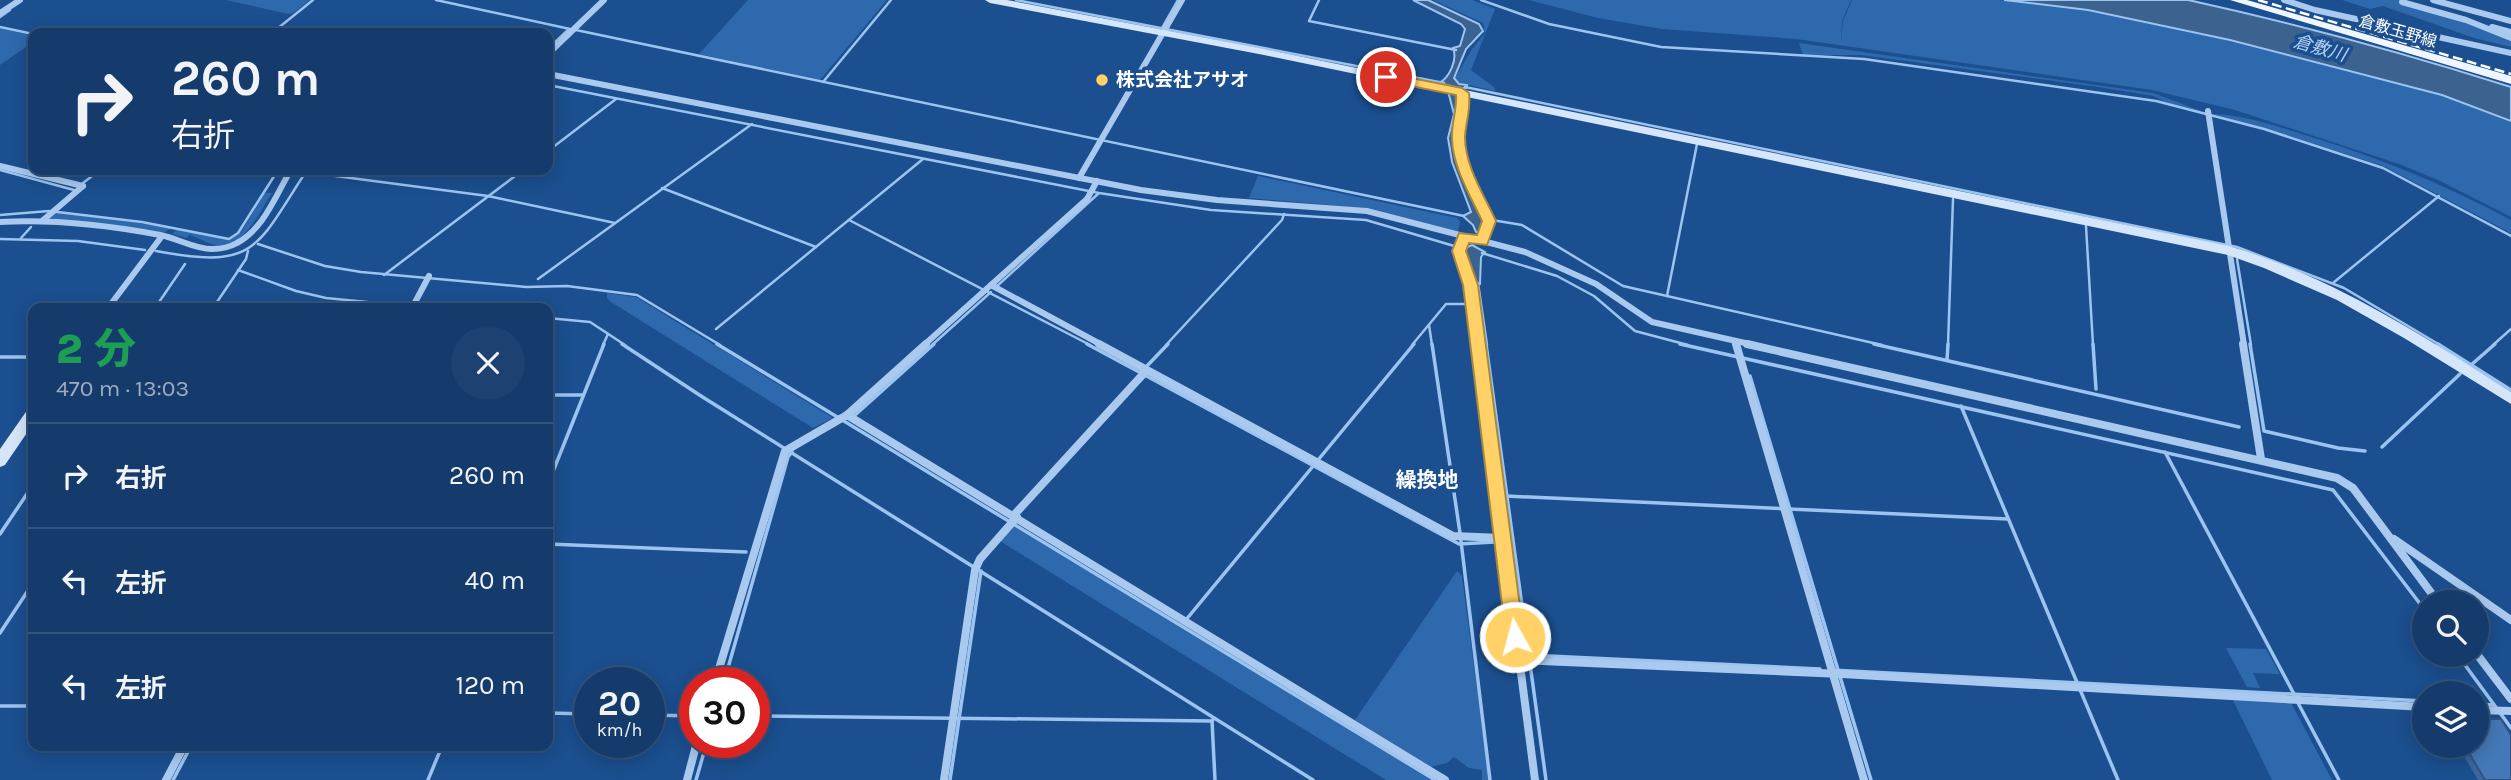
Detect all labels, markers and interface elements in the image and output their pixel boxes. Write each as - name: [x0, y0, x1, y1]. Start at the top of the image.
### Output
- street label: 倉敷玉野線: [2357, 11, 2439, 51]
- water label: 倉敷川: [2291, 30, 2351, 67]
- pin: [1356, 47, 1416, 107]
- text: 260 m: [171, 50, 320, 107]
- icon: right: [56, 56, 147, 147]
- icon: arrive: [1367, 58, 1405, 96]
- place label: 株式会社アサオ: [1116, 69, 1249, 91]
- marker: 株式会社アサオ: [1094, 72, 1110, 88]
- text: 右折: [171, 117, 235, 154]
- text: 2 分: [56, 324, 136, 374]
- button: close: [451, 326, 525, 400]
- text: 470 m · 13:03: [56, 375, 189, 402]
- icon: right: [56, 457, 94, 495]
- text: 260 m: [449, 460, 525, 491]
- text: 右折: [115, 463, 167, 494]
- district label: 繰換地: [1396, 468, 1459, 492]
- icon: left: [56, 562, 94, 600]
- text: 40 m: [465, 565, 525, 596]
- text: 左折: [115, 568, 167, 599]
- map controls: [2412, 590, 2489, 758]
- button: search: [2412, 590, 2489, 667]
- position arrow: [1478, 600, 1552, 674]
- icon: left: [56, 667, 94, 705]
- speed limit sign: 30: [679, 667, 770, 758]
- text: 120 m: [455, 670, 525, 701]
- text: 左折: [115, 673, 167, 704]
- button: layers: [2412, 681, 2489, 758]
- text: 20: [598, 683, 641, 724]
- text: km/h: [597, 719, 642, 741]

